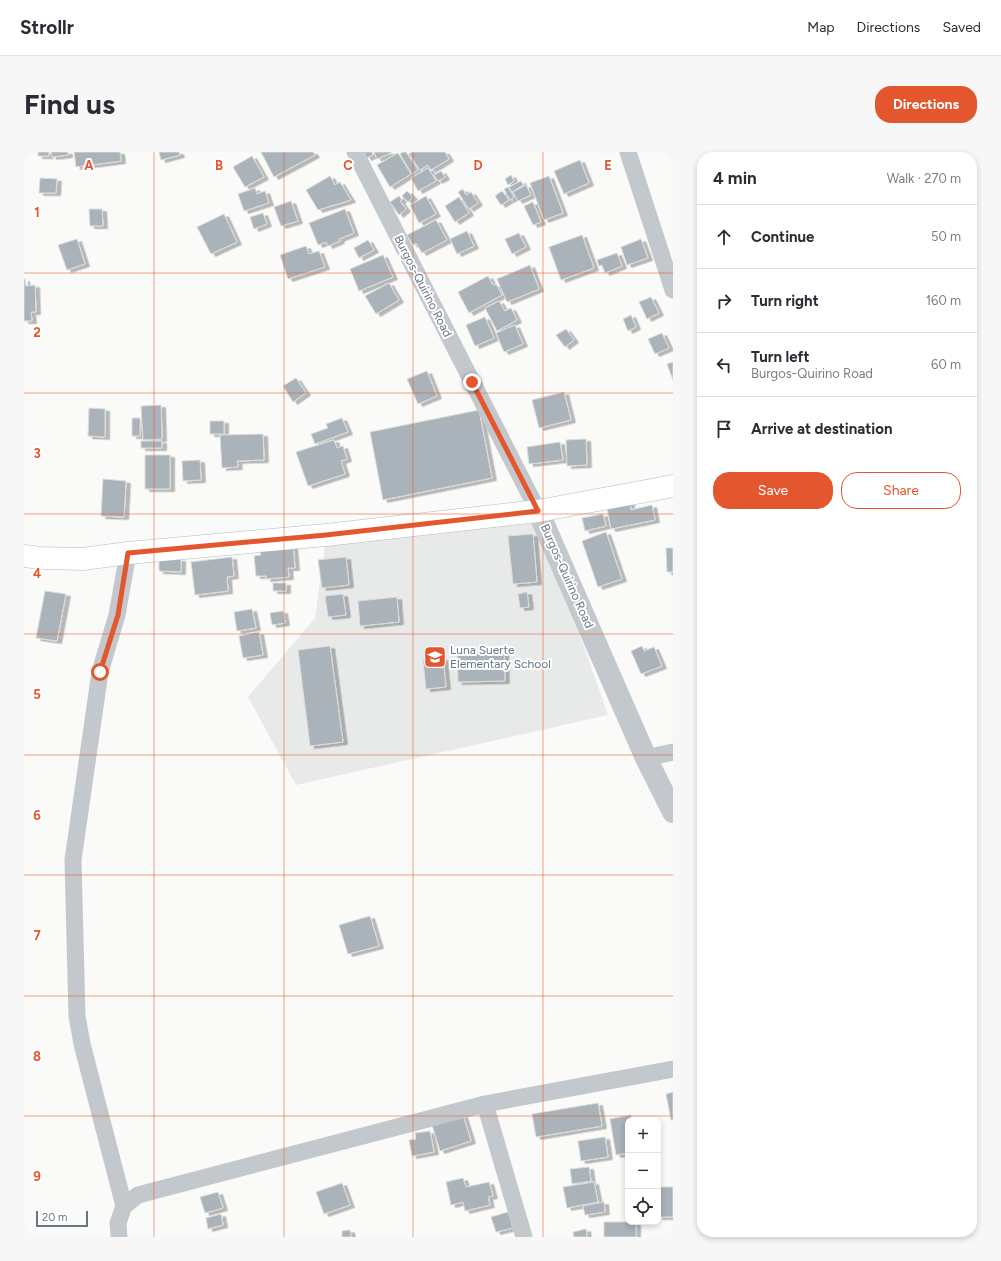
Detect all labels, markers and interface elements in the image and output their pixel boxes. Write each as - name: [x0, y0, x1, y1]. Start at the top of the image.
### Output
- text: Strollr: [20, 16, 74, 39]
- text: Map: [807, 19, 835, 36]
- text: Directions: [857, 19, 920, 36]
- text: Saved: [942, 19, 981, 36]
- button: Directions: [875, 86, 977, 123]
- text: Find us: [24, 87, 115, 121]
- text: A: [84, 158, 94, 173]
- text: B: [215, 158, 223, 173]
- text: C: [343, 158, 353, 173]
- text: D: [473, 158, 483, 173]
- text: E: [604, 158, 612, 173]
- text: 4 min: [713, 168, 757, 188]
- text: Walk · 270 m: [887, 171, 961, 186]
- text: 1: [34, 205, 40, 220]
- icon: ahead: [713, 226, 735, 248]
- text: Continue: [751, 228, 814, 246]
- text: 50 m: [931, 229, 961, 244]
- street label: Burgos-Quirino Road: [391, 233, 455, 339]
- icon: right: [713, 290, 735, 312]
- text: Turn right: [751, 292, 819, 310]
- text: 160 m: [926, 293, 961, 308]
- text: 2: [33, 325, 41, 340]
- text: Turn left: [751, 348, 809, 366]
- icon: left: [713, 354, 735, 376]
- text: 60 m: [931, 357, 961, 372]
- text: Burgos-Quirino Road: [751, 366, 873, 381]
- route end: [463, 373, 481, 391]
- icon: arrive: [713, 418, 735, 440]
- text: Arrive at destination: [751, 420, 892, 438]
- text: 3: [33, 446, 41, 461]
- button: Save: [713, 472, 833, 509]
- button: Share: [841, 472, 961, 509]
- street label: Burgos-Quirino Road: [538, 522, 596, 630]
- text: 4: [33, 566, 41, 581]
- place label: Luna Suerte Elementary School: [450, 643, 551, 671]
- school or university icon: Luna Suerte Elementary School: [422, 644, 448, 670]
- route start: [91, 663, 109, 681]
- text: 5: [33, 687, 41, 702]
- text: 6: [33, 808, 41, 823]
- text: 7: [33, 928, 41, 943]
- text: 8: [33, 1049, 41, 1064]
- map controls: [625, 1117, 661, 1225]
- button: +: [625, 1117, 661, 1153]
- button: −: [625, 1153, 661, 1189]
- text: 9: [33, 1169, 41, 1184]
- button: locate: [625, 1189, 661, 1225]
- scale bar: [36, 1209, 88, 1228]
- text: 20 m: [42, 1211, 67, 1224]

